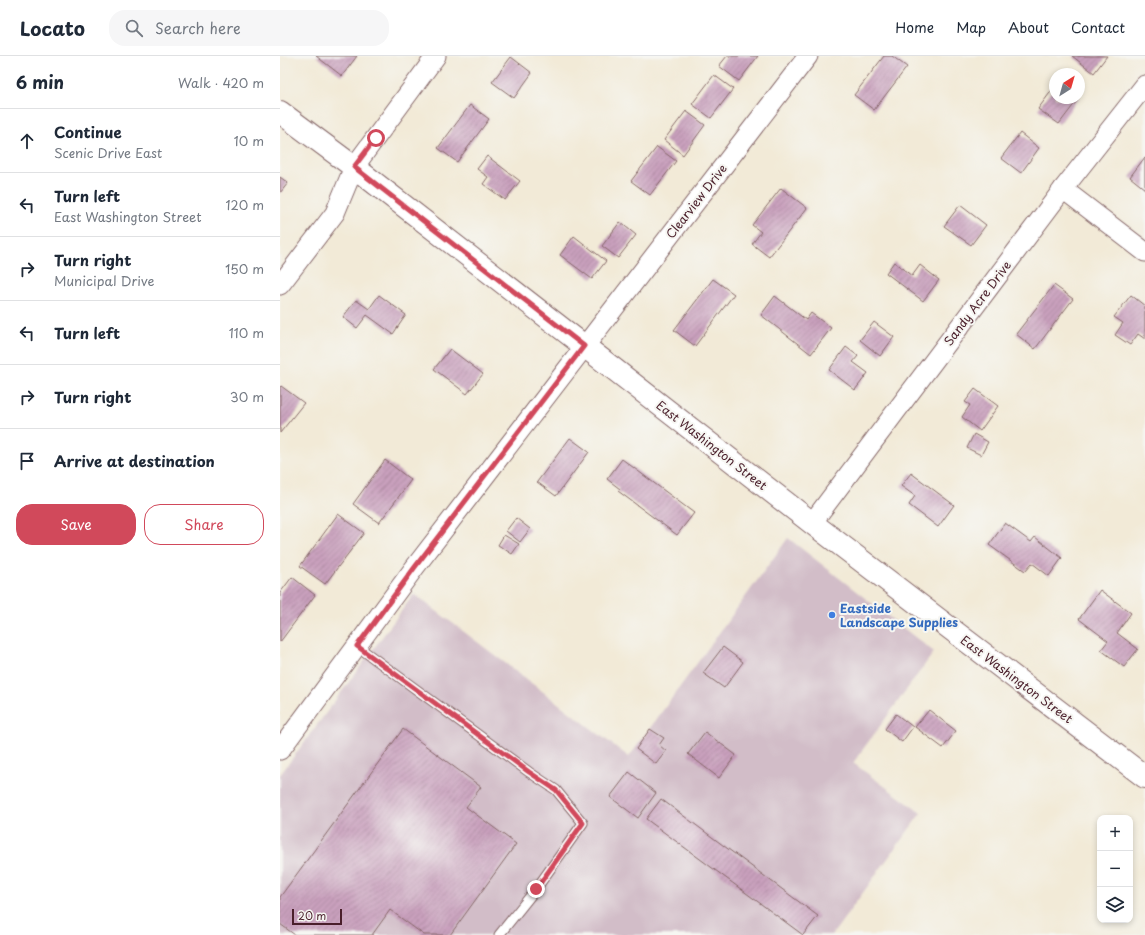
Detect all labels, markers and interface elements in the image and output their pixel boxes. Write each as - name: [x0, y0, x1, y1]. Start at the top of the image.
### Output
- search box: [109, 10, 389, 46]
- text: Locato: [20, 14, 85, 42]
- text: Search here: [155, 16, 241, 39]
- icon: search: [123, 17, 145, 39]
- text: Home: [895, 17, 934, 38]
- text: Map: [956, 17, 986, 38]
- text: About: [1008, 17, 1049, 38]
- text: Contact: [1071, 17, 1125, 38]
- north arrow: [1049, 68, 1085, 104]
- text: 6 min: [16, 69, 64, 95]
- text: Walk · 420 m: [178, 73, 264, 92]
- text: Continue: [54, 120, 122, 143]
- route start: [367, 129, 385, 147]
- icon: ahead: [16, 130, 38, 152]
- text: 10 m: [234, 131, 264, 150]
- text: Scenic Drive East: [54, 143, 162, 162]
- street label: Clearview Drive: [661, 160, 731, 242]
- text: Turn left: [54, 184, 120, 207]
- icon: left: [16, 194, 38, 216]
- text: 120 m: [225, 195, 264, 214]
- text: East Washington Street: [54, 207, 202, 226]
- text: Turn right: [54, 248, 131, 271]
- street label: Sandy Acre Drive: [939, 257, 1015, 349]
- icon: right: [16, 258, 38, 280]
- text: 150 m: [225, 259, 264, 278]
- text: Municipal Drive: [54, 271, 154, 290]
- text: Turn left: [54, 321, 120, 344]
- icon: left: [16, 322, 38, 344]
- text: 110 m: [229, 323, 264, 342]
- text: Turn right: [54, 385, 131, 408]
- icon: right: [16, 386, 38, 408]
- text: 30 m: [230, 387, 264, 406]
- street label: East Washington Street: [653, 396, 771, 494]
- text: Arrive at destination: [54, 449, 215, 472]
- icon: arrive: [16, 450, 38, 472]
- button: Save: [16, 504, 136, 545]
- button: Share: [144, 504, 264, 545]
- place label: Eastside Landscape Supplies: [840, 599, 958, 631]
- marker: Eastside Landscape Supplies: [827, 610, 837, 620]
- street label: East Washington Street: [957, 631, 1077, 727]
- map controls: [1097, 815, 1133, 923]
- button: +: [1097, 815, 1133, 851]
- button: −: [1097, 851, 1133, 887]
- route end: [527, 880, 545, 898]
- button: layers: [1097, 887, 1133, 923]
- scale bar: [292, 907, 342, 926]
- text: 20 m: [298, 907, 326, 924]

